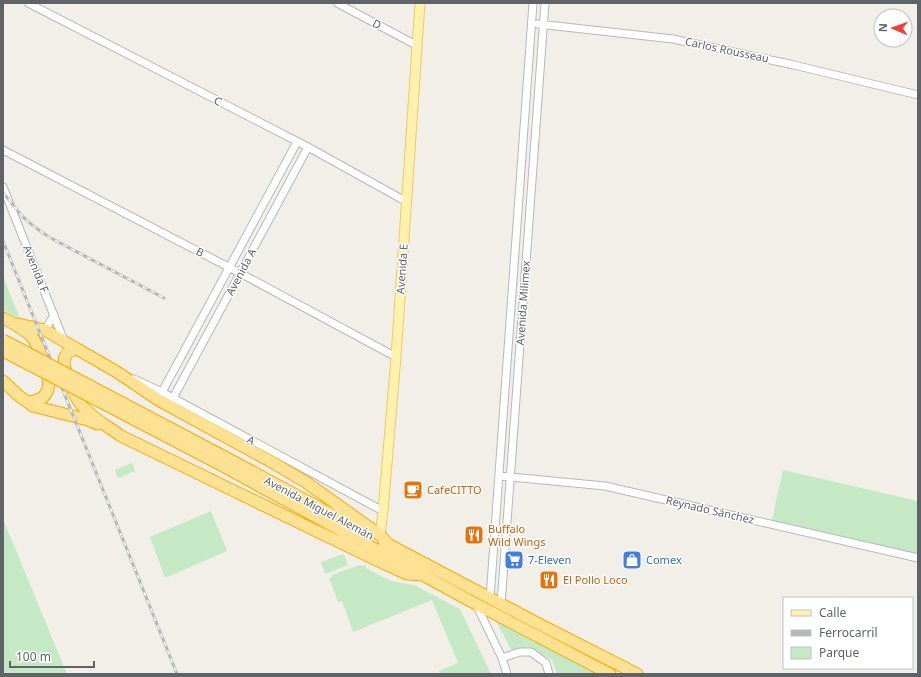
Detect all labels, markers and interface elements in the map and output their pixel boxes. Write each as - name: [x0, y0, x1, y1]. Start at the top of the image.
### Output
- north arrow: [873, 8, 913, 48]
- street label: D: [370, 15, 384, 32]
- text: N: [875, 23, 890, 32]
- street label: Carlos Rousseau: [684, 33, 770, 66]
- street label: C: [212, 92, 225, 109]
- street label: Avenida F: [20, 243, 53, 295]
- street label: B: [194, 243, 207, 260]
- street label: Avenida E: [392, 243, 411, 295]
- street label: Avenida A: [222, 245, 260, 298]
- street label: Avenida Milimex: [512, 260, 533, 346]
- street label: A: [245, 431, 259, 448]
- street label: Avenida Miguel Alemán: [262, 472, 377, 543]
- cafe icon: CafeCITTO: [402, 479, 424, 501]
- place label: CafeCITTO: [427, 482, 482, 497]
- street label: Reynado Sánchez: [665, 492, 756, 527]
- place label: Buffalo Wild Wings: [488, 521, 545, 549]
- restaurant icon: Buffalo Wild Wings: [463, 524, 485, 546]
- supermarket icon: 7-Eleven: [503, 549, 525, 571]
- shop icon: Comex: [621, 549, 643, 571]
- place label: 7-Eleven: [528, 552, 571, 567]
- place label: Comex: [646, 552, 682, 567]
- restaurant icon: El Pollo Loco: [538, 569, 560, 591]
- place label: El Pollo Loco: [563, 572, 628, 587]
- legend: [783, 597, 913, 669]
- text: Calle: [819, 604, 847, 621]
- text: Ferrocarril: [819, 624, 878, 641]
- scale bar: [10, 643, 94, 669]
- text: Parque: [819, 644, 860, 661]
- text: 100 m: [16, 648, 51, 665]

